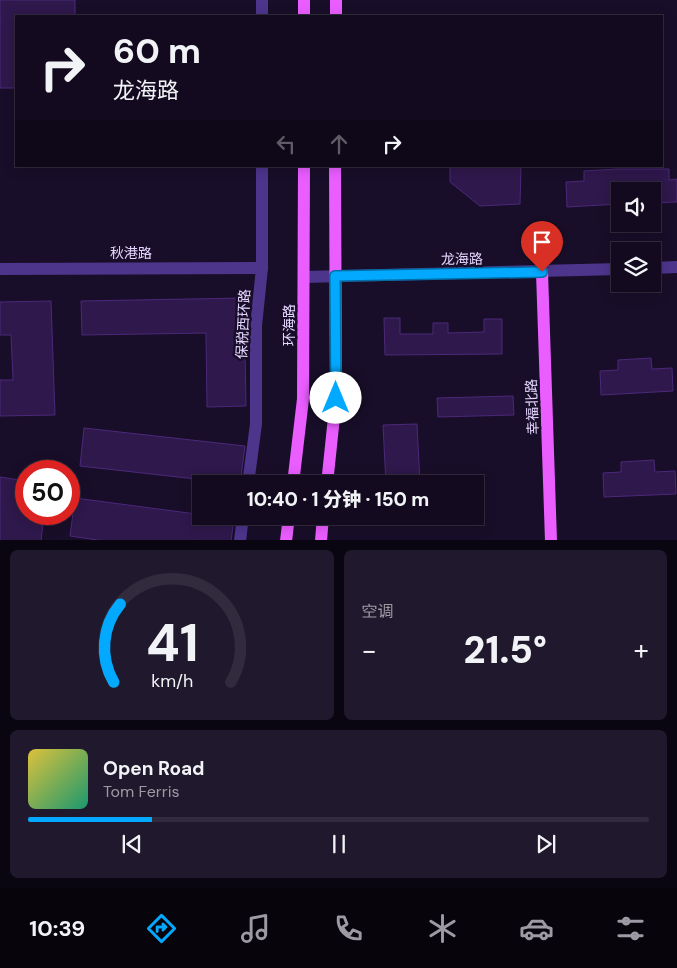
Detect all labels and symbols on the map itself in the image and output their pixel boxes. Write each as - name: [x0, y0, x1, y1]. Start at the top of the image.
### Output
- pin: [521, 221, 563, 272]
- street label: 秋港路: [110, 244, 152, 262]
- street label: 龙海路: [441, 250, 483, 268]
- street label: 保税西环路: [232, 289, 254, 359]
- street label: 环海路: [280, 304, 298, 346]
- position arrow: [309, 371, 361, 423]
- street label: 幸福北路: [522, 379, 542, 435]
- speed limit sign: 50: [15, 460, 80, 525]

